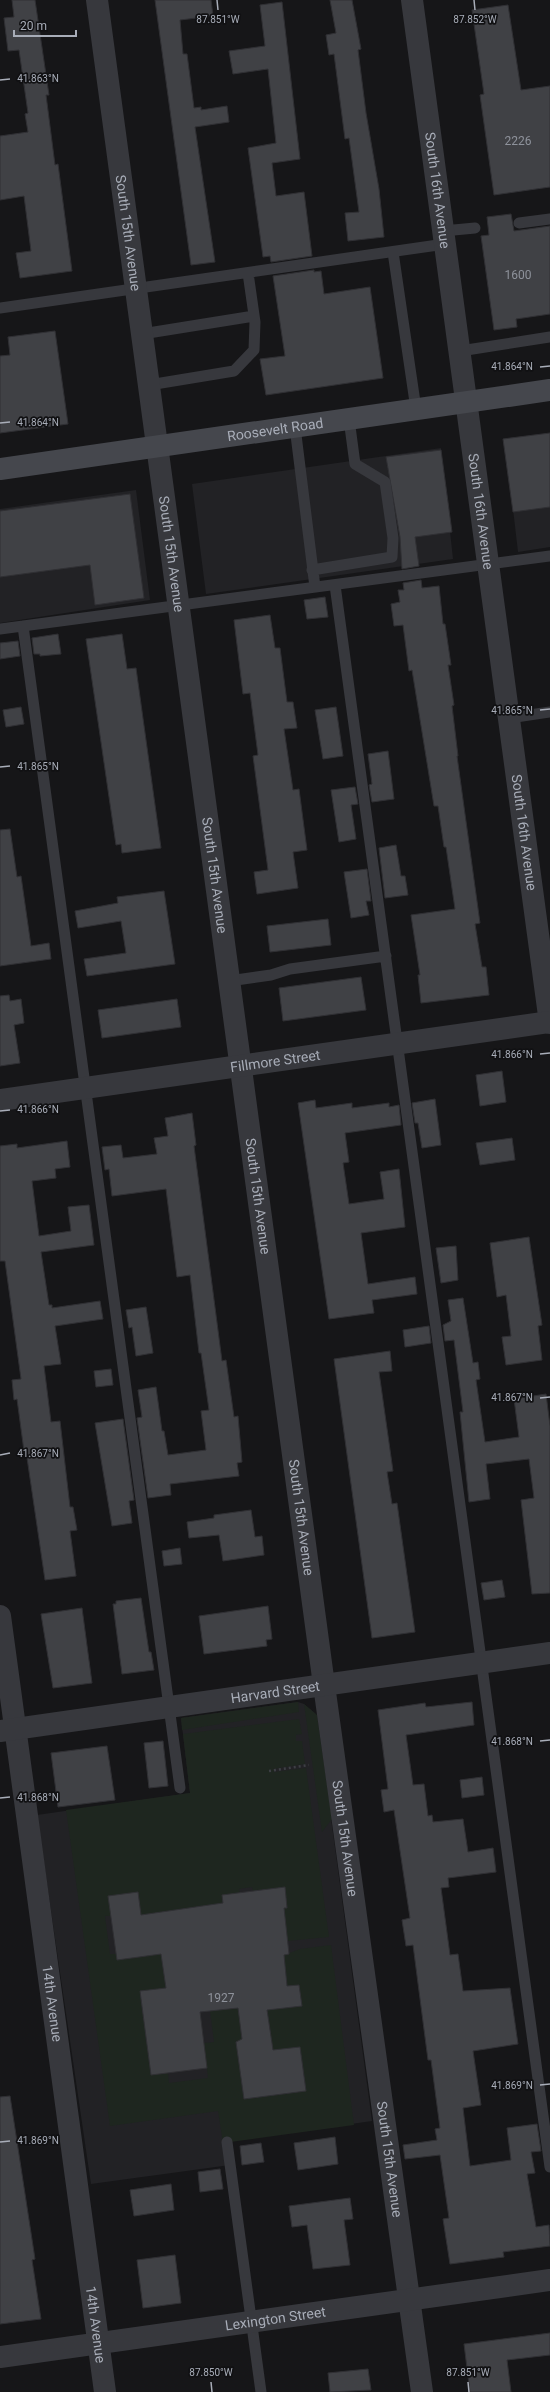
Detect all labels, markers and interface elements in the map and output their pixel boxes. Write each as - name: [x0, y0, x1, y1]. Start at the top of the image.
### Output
- scale bar: [14, 12, 76, 38]
- text: 87.851°W: [196, 14, 240, 25]
- text: 87.852°W: [453, 14, 497, 25]
- text: 20 m: [20, 19, 47, 33]
- text: 41.863°N: [17, 73, 59, 84]
- street label: South 16th Avenue: [422, 131, 453, 249]
- house number: 2226: [505, 134, 532, 148]
- street label: South 15th Avenue: [113, 174, 144, 292]
- house number: 1600: [505, 268, 532, 282]
- text: 41.864°N: [491, 361, 533, 372]
- street label: Roosevelt Road: [226, 415, 324, 444]
- text: 41.864°N: [17, 417, 59, 428]
- street label: South 16th Avenue: [465, 452, 497, 571]
- street label: South 15th Avenue: [156, 495, 187, 613]
- text: 41.865°N: [491, 705, 533, 716]
- text: 41.865°N: [17, 761, 59, 772]
- street label: South 16th Avenue: [509, 773, 540, 892]
- street label: South 15th Avenue: [199, 816, 231, 934]
- street label: Fillmore Street: [229, 1047, 322, 1075]
- text: 41.866°N: [491, 1049, 533, 1060]
- text: 41.866°N: [17, 1104, 59, 1115]
- street label: South 15th Avenue: [242, 1137, 274, 1255]
- text: 41.867°N: [491, 1392, 533, 1403]
- text: 41.867°N: [17, 1448, 59, 1459]
- street label: South 15th Avenue: [286, 1458, 317, 1576]
- street label: Harvard Street: [230, 1678, 321, 1706]
- text: 41.868°N: [491, 1736, 533, 1747]
- street label: South 15th Avenue: [329, 1779, 361, 1897]
- text: 41.868°N: [17, 1792, 59, 1803]
- street label: 14th Avenue: [39, 1964, 66, 2043]
- house number: 1927: [208, 1991, 235, 2005]
- text: 41.869°N: [491, 2080, 533, 2091]
- street label: South 15th Avenue: [374, 2100, 406, 2218]
- text: 41.869°N: [17, 2135, 59, 2146]
- street label: 14th Avenue: [83, 2285, 109, 2364]
- street label: Lexington Street: [224, 2303, 327, 2333]
- text: 87.850°W: [189, 2367, 233, 2378]
- text: 87.851°W: [446, 2367, 490, 2378]

